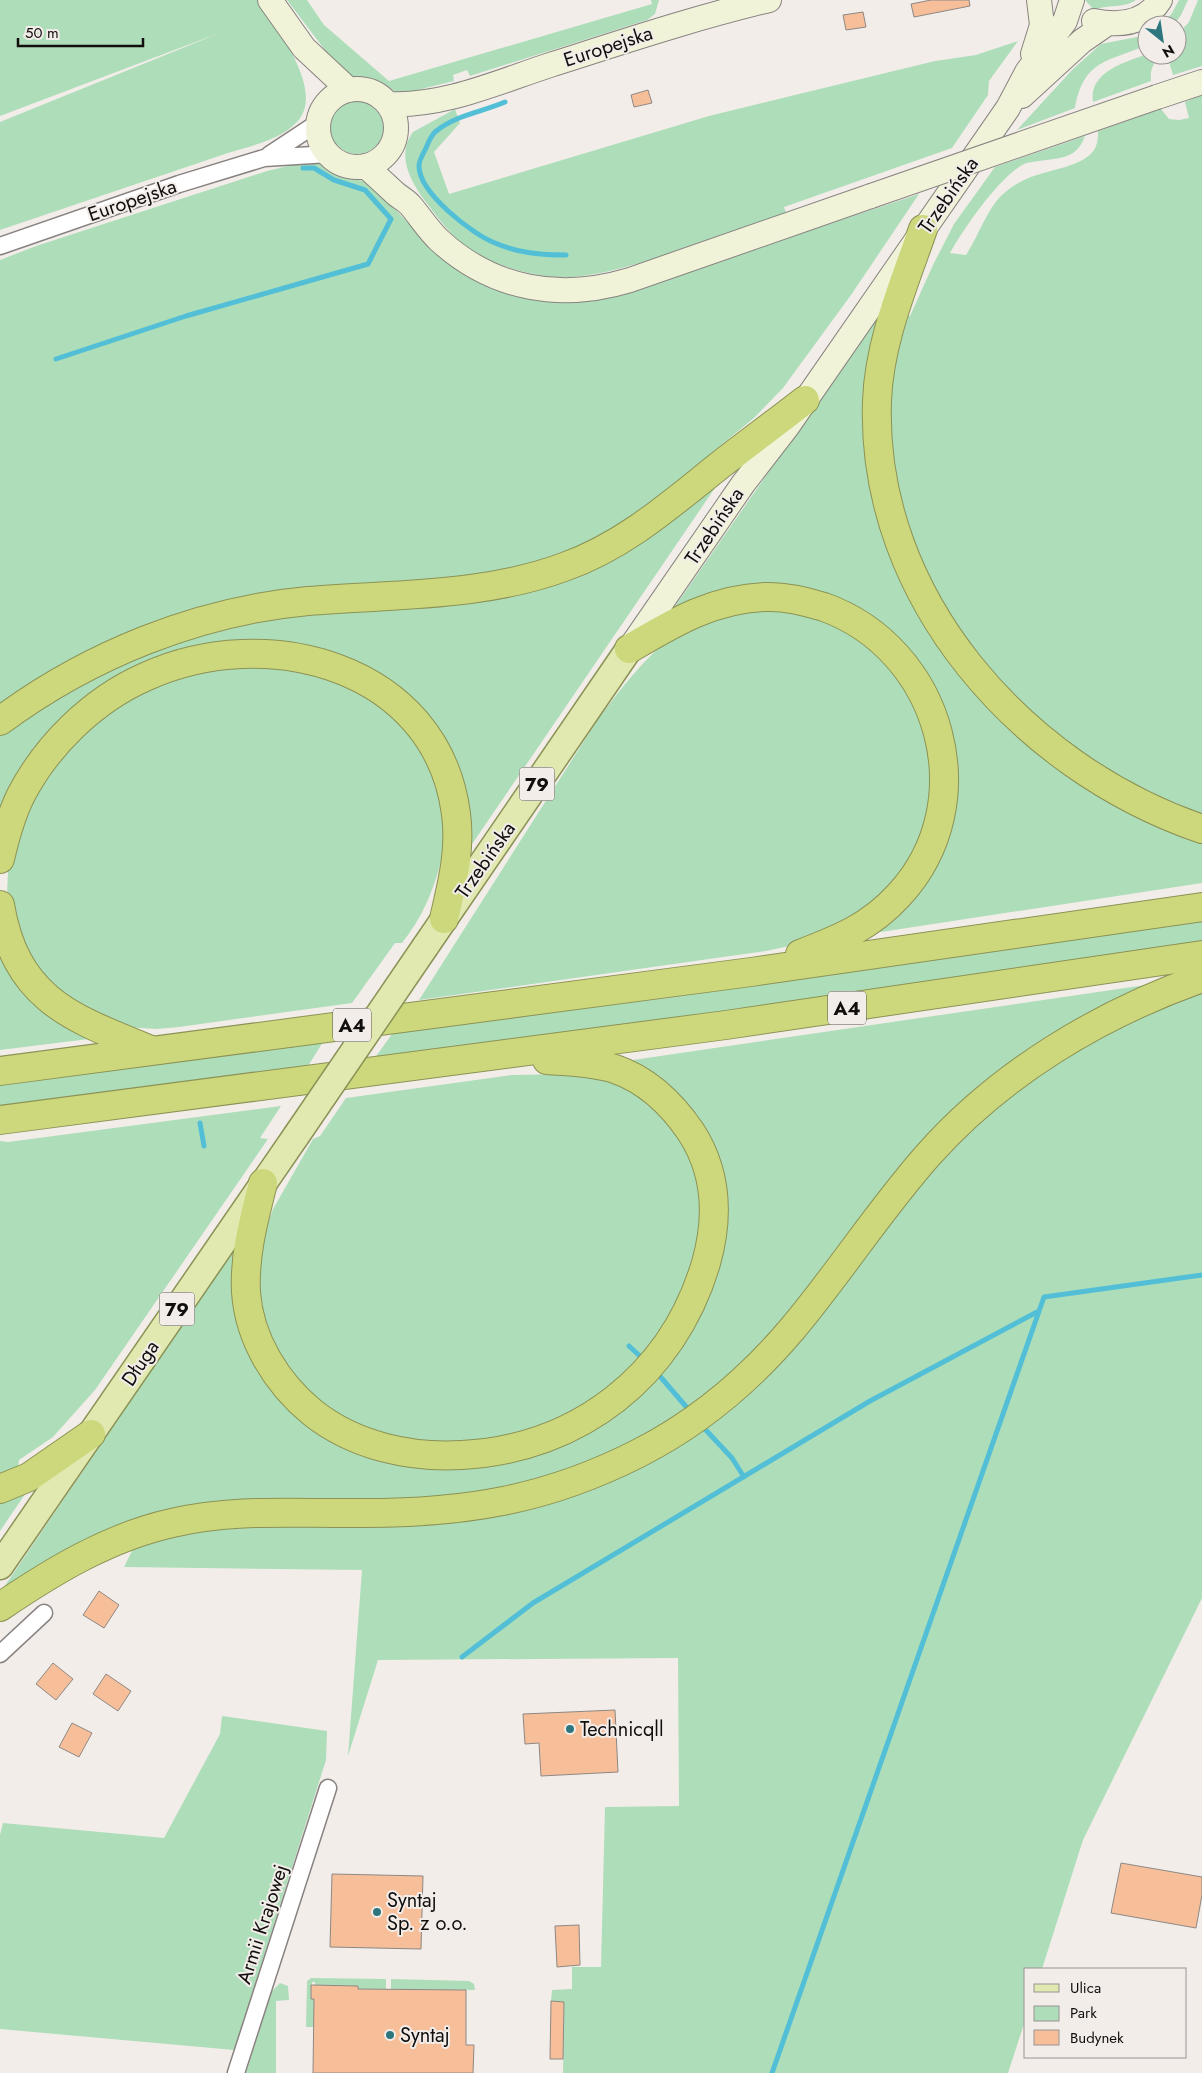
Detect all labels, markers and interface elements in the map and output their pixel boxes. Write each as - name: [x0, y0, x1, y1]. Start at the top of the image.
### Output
- scale bar: [18, 15, 142, 47]
- north arrow: [1137, 15, 1187, 65]
- street label: Europejska: [560, 18, 656, 75]
- text: 50 m: [25, 22, 59, 44]
- text: N: [1159, 40, 1178, 63]
- street label: Trzebińska: [911, 151, 986, 240]
- street label: Europejska: [84, 172, 180, 229]
- street label: Trzebińska: [678, 482, 751, 571]
- road number: 79: [520, 768, 554, 801]
- street label: Trzebińska: [448, 816, 523, 905]
- road number: A4: [828, 991, 866, 1024]
- road number: A4: [333, 1008, 371, 1042]
- road number: 79: [160, 1292, 194, 1326]
- street label: Długa: [114, 1335, 166, 1392]
- place label: Technicqll: [580, 1715, 664, 1744]
- marker: Technicqll: [564, 1723, 576, 1735]
- street label: Armii Krajowej: [230, 1861, 295, 1988]
- place label: Syntaj Sp. z o.o.: [387, 1886, 467, 1938]
- marker: Syntaj Sp. z o.o.: [371, 1906, 383, 1918]
- legend: [1024, 1968, 1187, 2058]
- text: Ulica: [1070, 1977, 1101, 1999]
- text: Park: [1070, 2002, 1097, 2024]
- place label: Syntaj: [400, 2021, 450, 2050]
- text: Budynek: [1070, 2027, 1124, 2049]
- marker: Syntaj: [384, 2029, 396, 2041]

